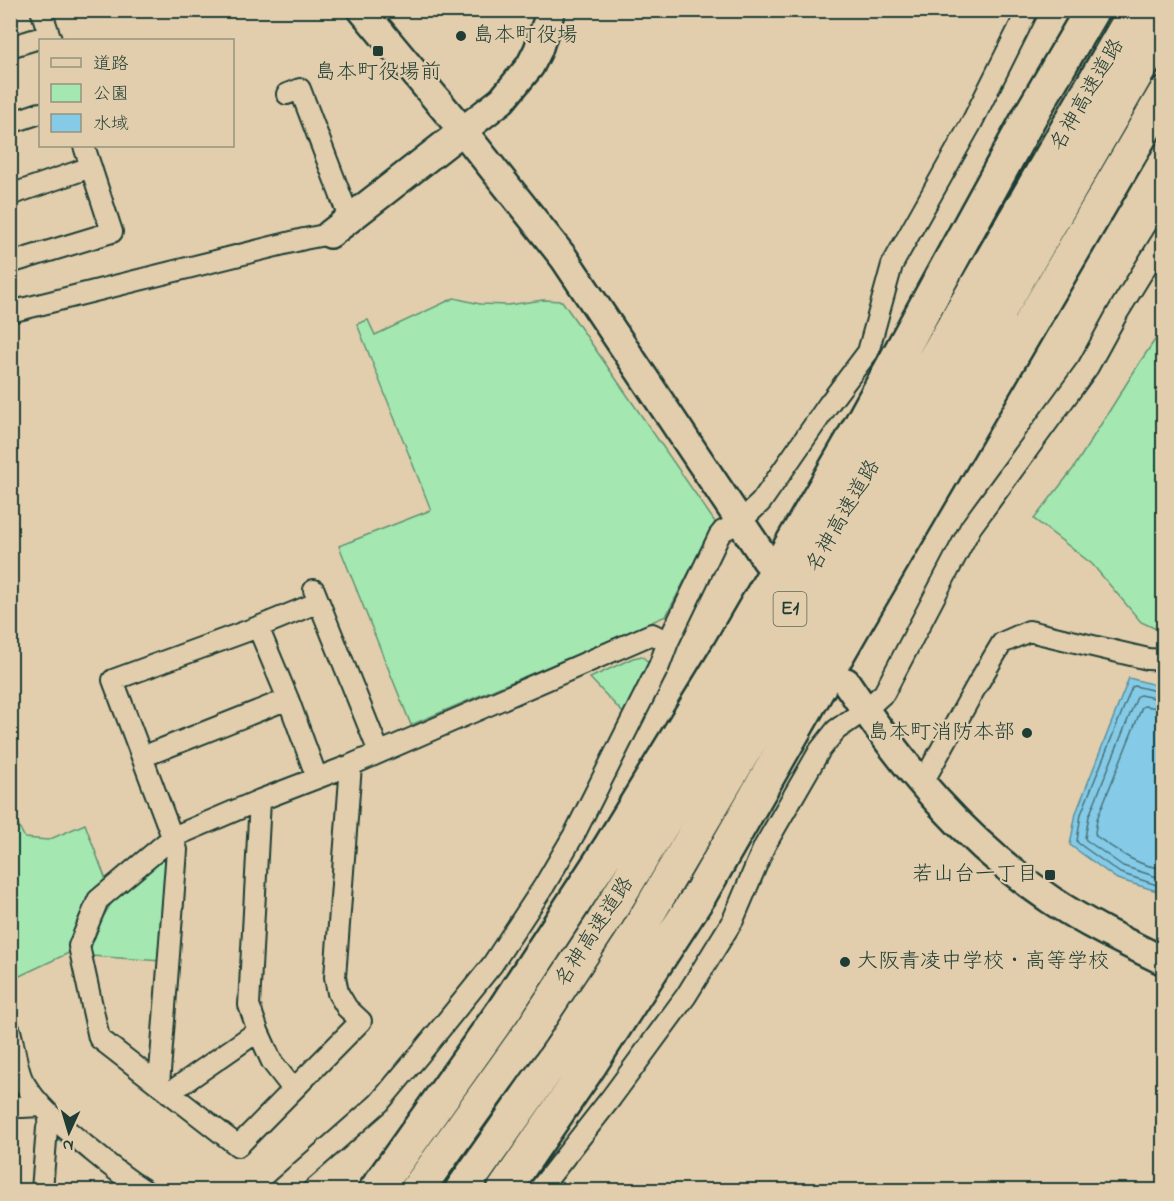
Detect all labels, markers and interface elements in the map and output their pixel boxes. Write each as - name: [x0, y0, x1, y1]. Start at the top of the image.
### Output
- place label: 島本町役場: [473, 21, 578, 51]
- marker: 島本町役場: [454, 29, 468, 43]
- street label: 名神高速道路: [1044, 33, 1132, 157]
- legend: [39, 39, 234, 147]
- marker: 島本町役場前: [371, 44, 385, 58]
- text: 道路: [93, 52, 129, 78]
- place label: 島本町役場前: [315, 58, 441, 88]
- text: 公園: [93, 82, 129, 108]
- text: 水域: [93, 112, 129, 138]
- street label: 名神高速道路: [800, 454, 888, 578]
- road number: E1: [774, 592, 806, 626]
- place label: 島本町消防本部: [868, 718, 1015, 748]
- marker: 島本町消防本部: [1020, 726, 1034, 740]
- place label: 若山台一丁目: [912, 860, 1038, 890]
- marker: 若山台一丁目: [1043, 868, 1057, 882]
- street label: 名神高速道路: [548, 871, 642, 993]
- place label: 大阪青凌中学校・高等学校: [857, 947, 1109, 977]
- marker: 大阪青凌中学校・高等学校: [838, 955, 852, 969]
- north arrow: [39, 1102, 99, 1162]
- text: N: [62, 1133, 74, 1157]

